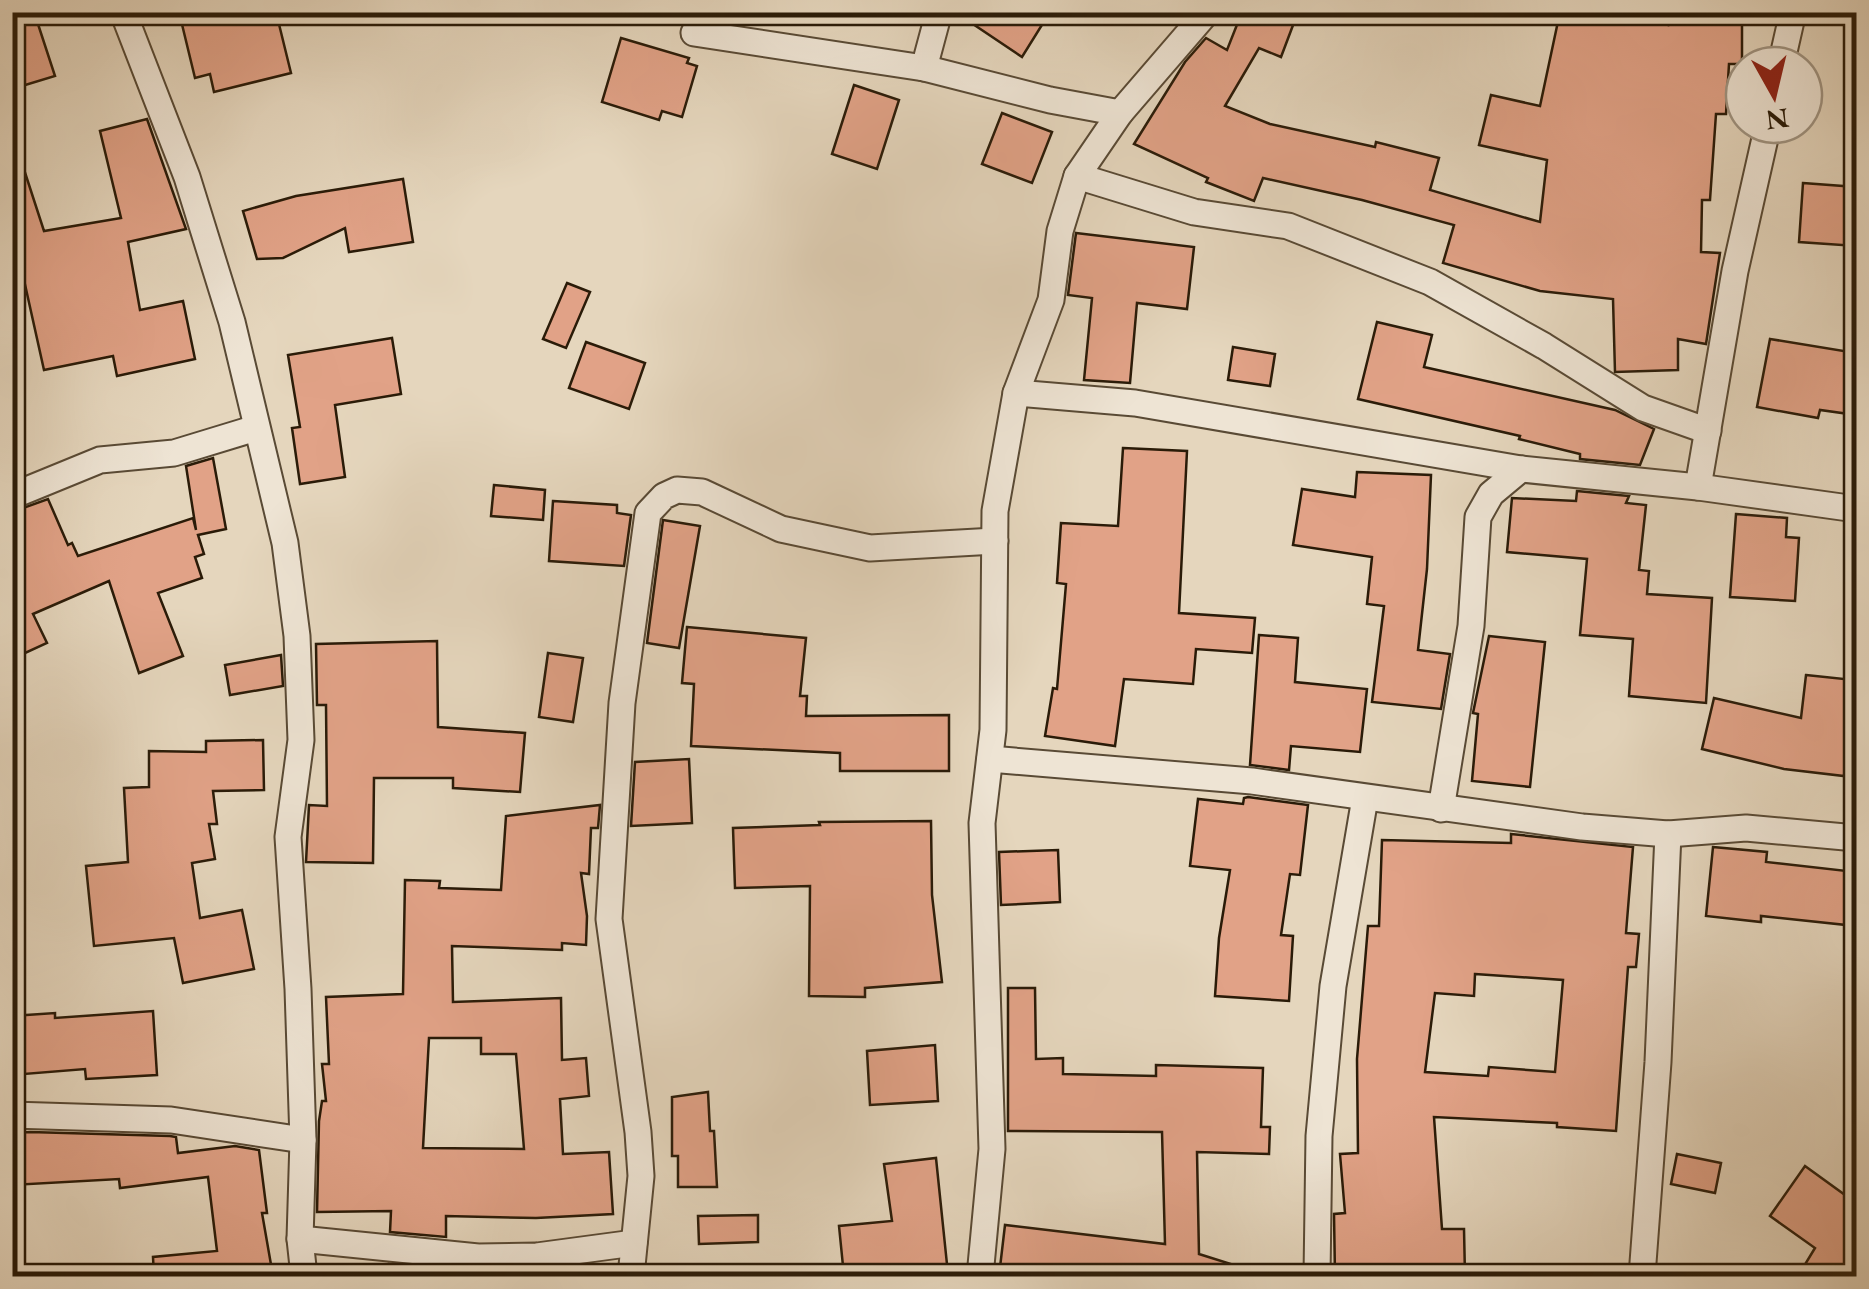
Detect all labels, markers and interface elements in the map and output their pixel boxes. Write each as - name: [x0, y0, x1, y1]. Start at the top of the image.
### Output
- north arrow: [1724, 45, 1824, 145]
- text: N: [1763, 100, 1791, 139]

